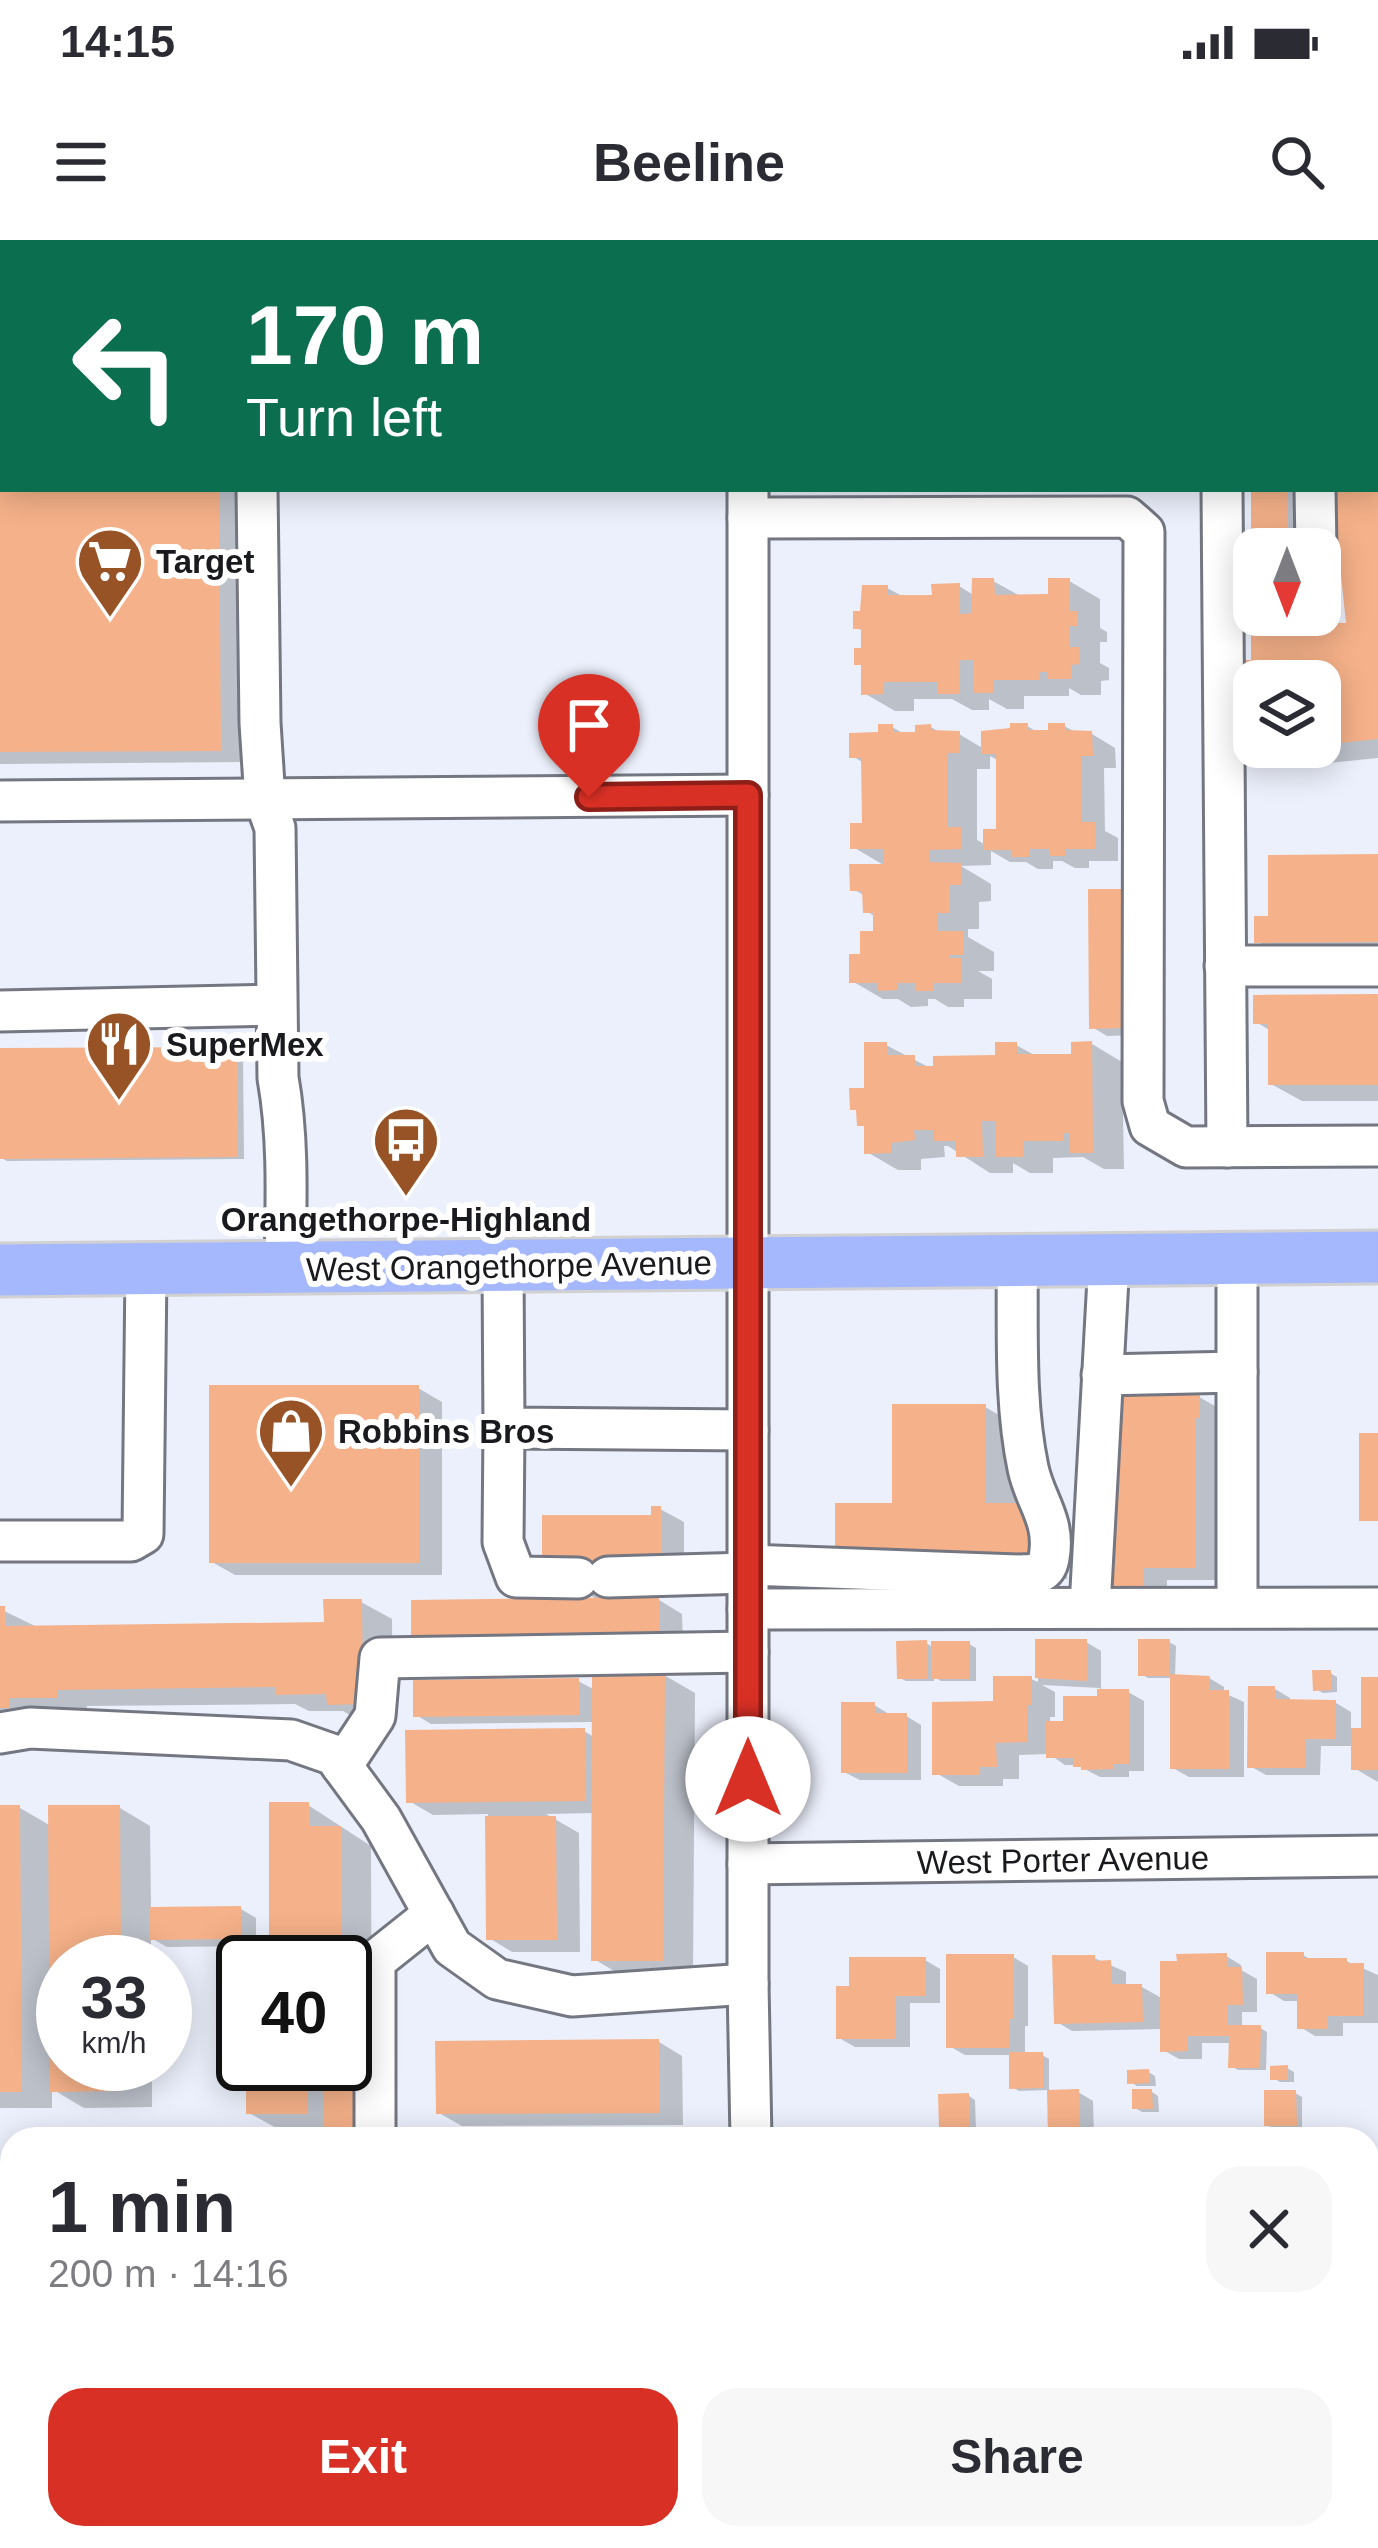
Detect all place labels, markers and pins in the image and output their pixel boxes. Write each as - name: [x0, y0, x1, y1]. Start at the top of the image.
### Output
- supermarket icon: Target: [75, 526, 145, 620]
- place label: Target: [156, 543, 254, 580]
- pin: [538, 674, 640, 797]
- restaurant icon: SuperMex: [84, 1009, 154, 1103]
- place label: SuperMex: [166, 1026, 324, 1063]
- bus stop icon: Orangethorpe-Highland: [371, 1105, 441, 1199]
- place label: Orangethorpe-Highland: [221, 1201, 591, 1238]
- shop icon: Robbins Bros: [256, 1396, 326, 1490]
- place label: Robbins Bros: [338, 1413, 554, 1450]

